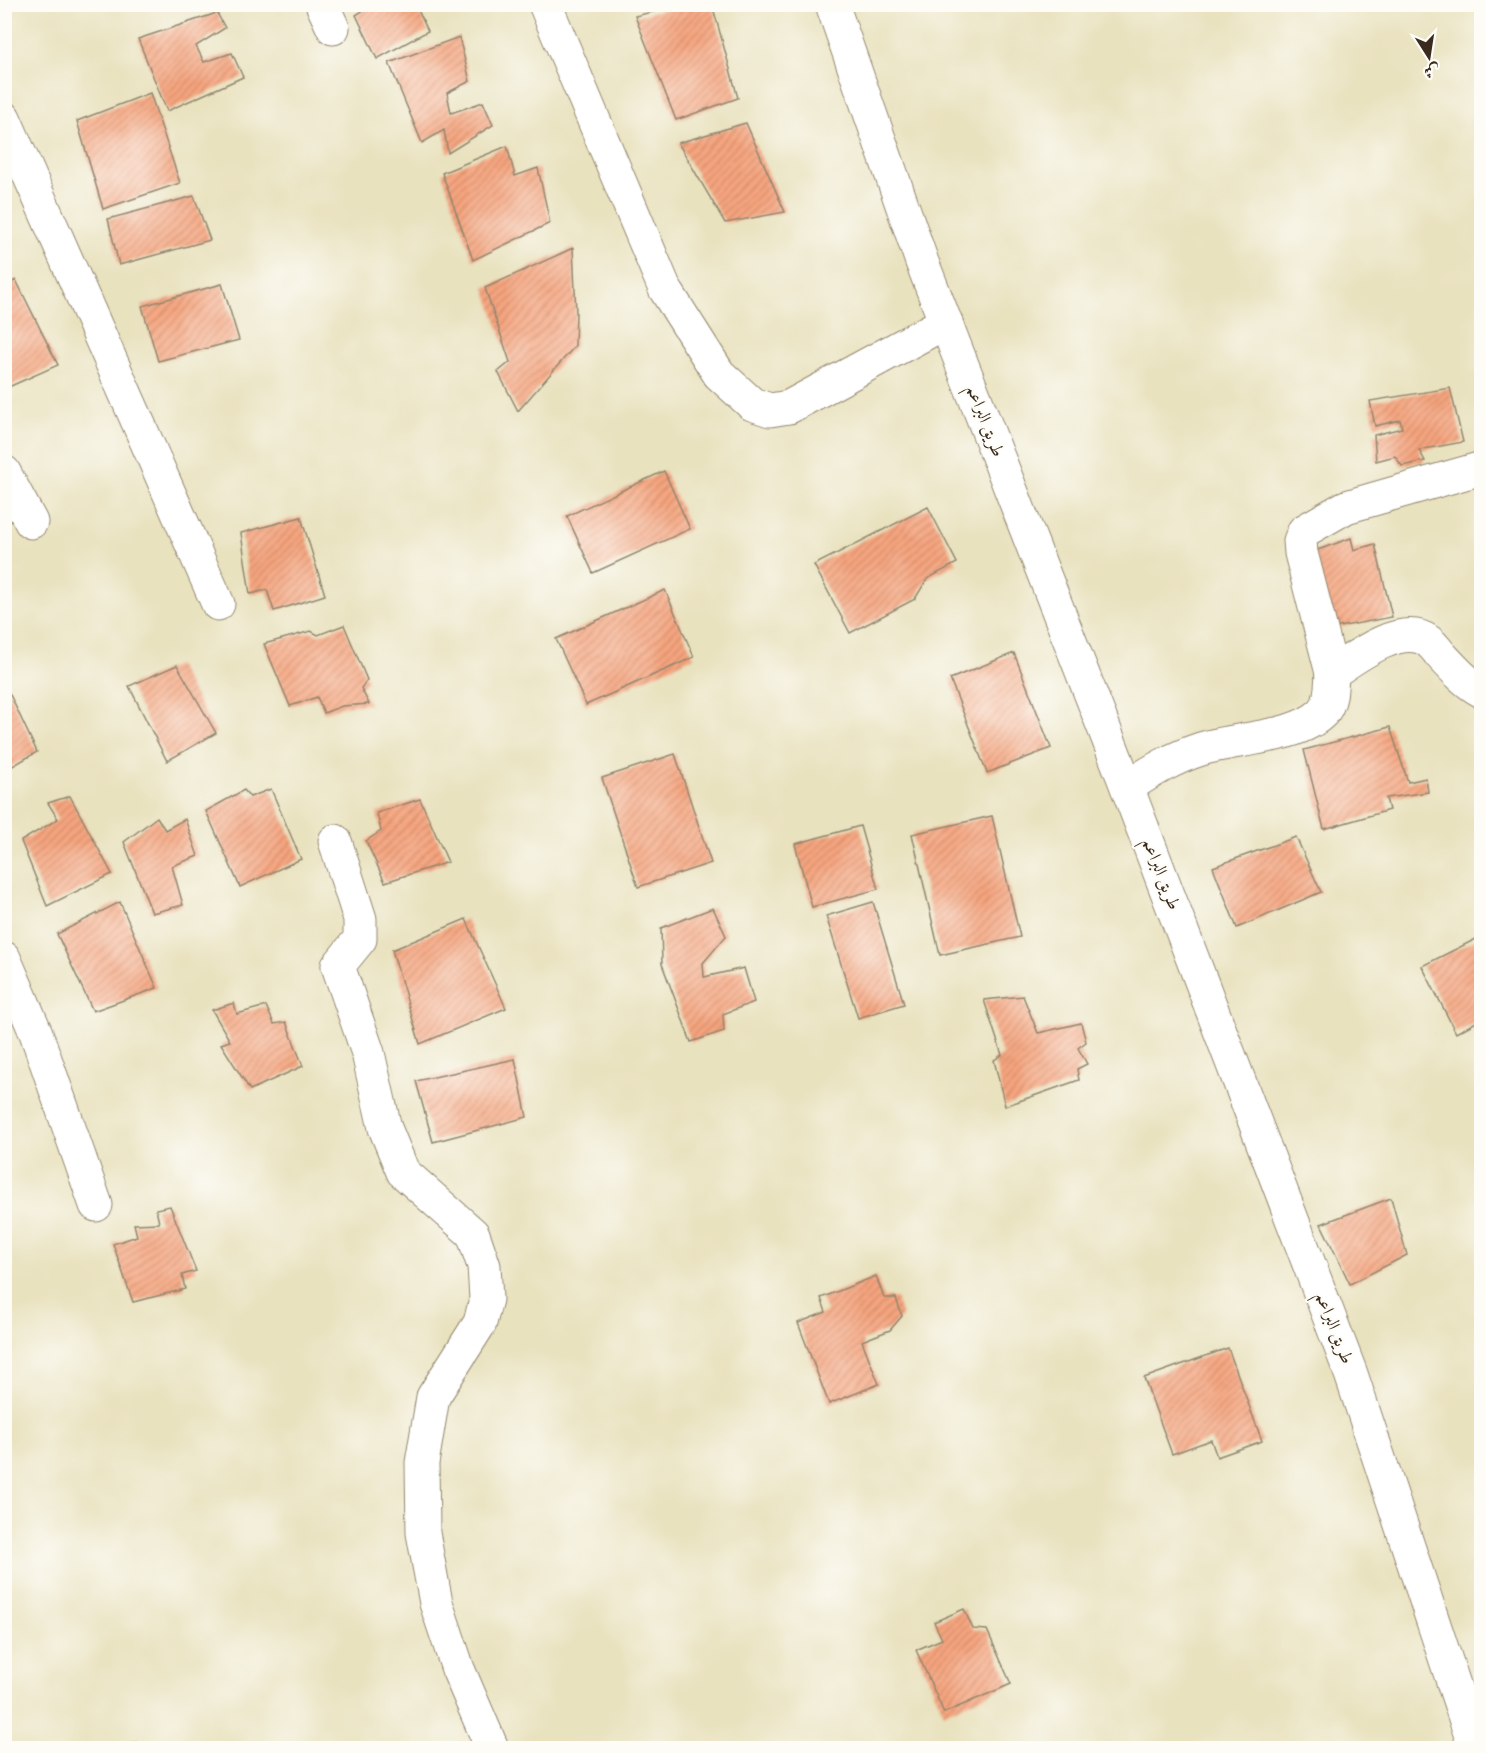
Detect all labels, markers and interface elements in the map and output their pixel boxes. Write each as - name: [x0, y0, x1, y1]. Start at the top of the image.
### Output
- north arrow: [1399, 27, 1459, 87]
- text: ش: [1422, 59, 1442, 82]
- street label: طريق البراعم: [957, 382, 1009, 462]
- street label: طريق البراعم: [1133, 835, 1185, 915]
- street label: طريق البراعم: [1306, 1289, 1358, 1369]

